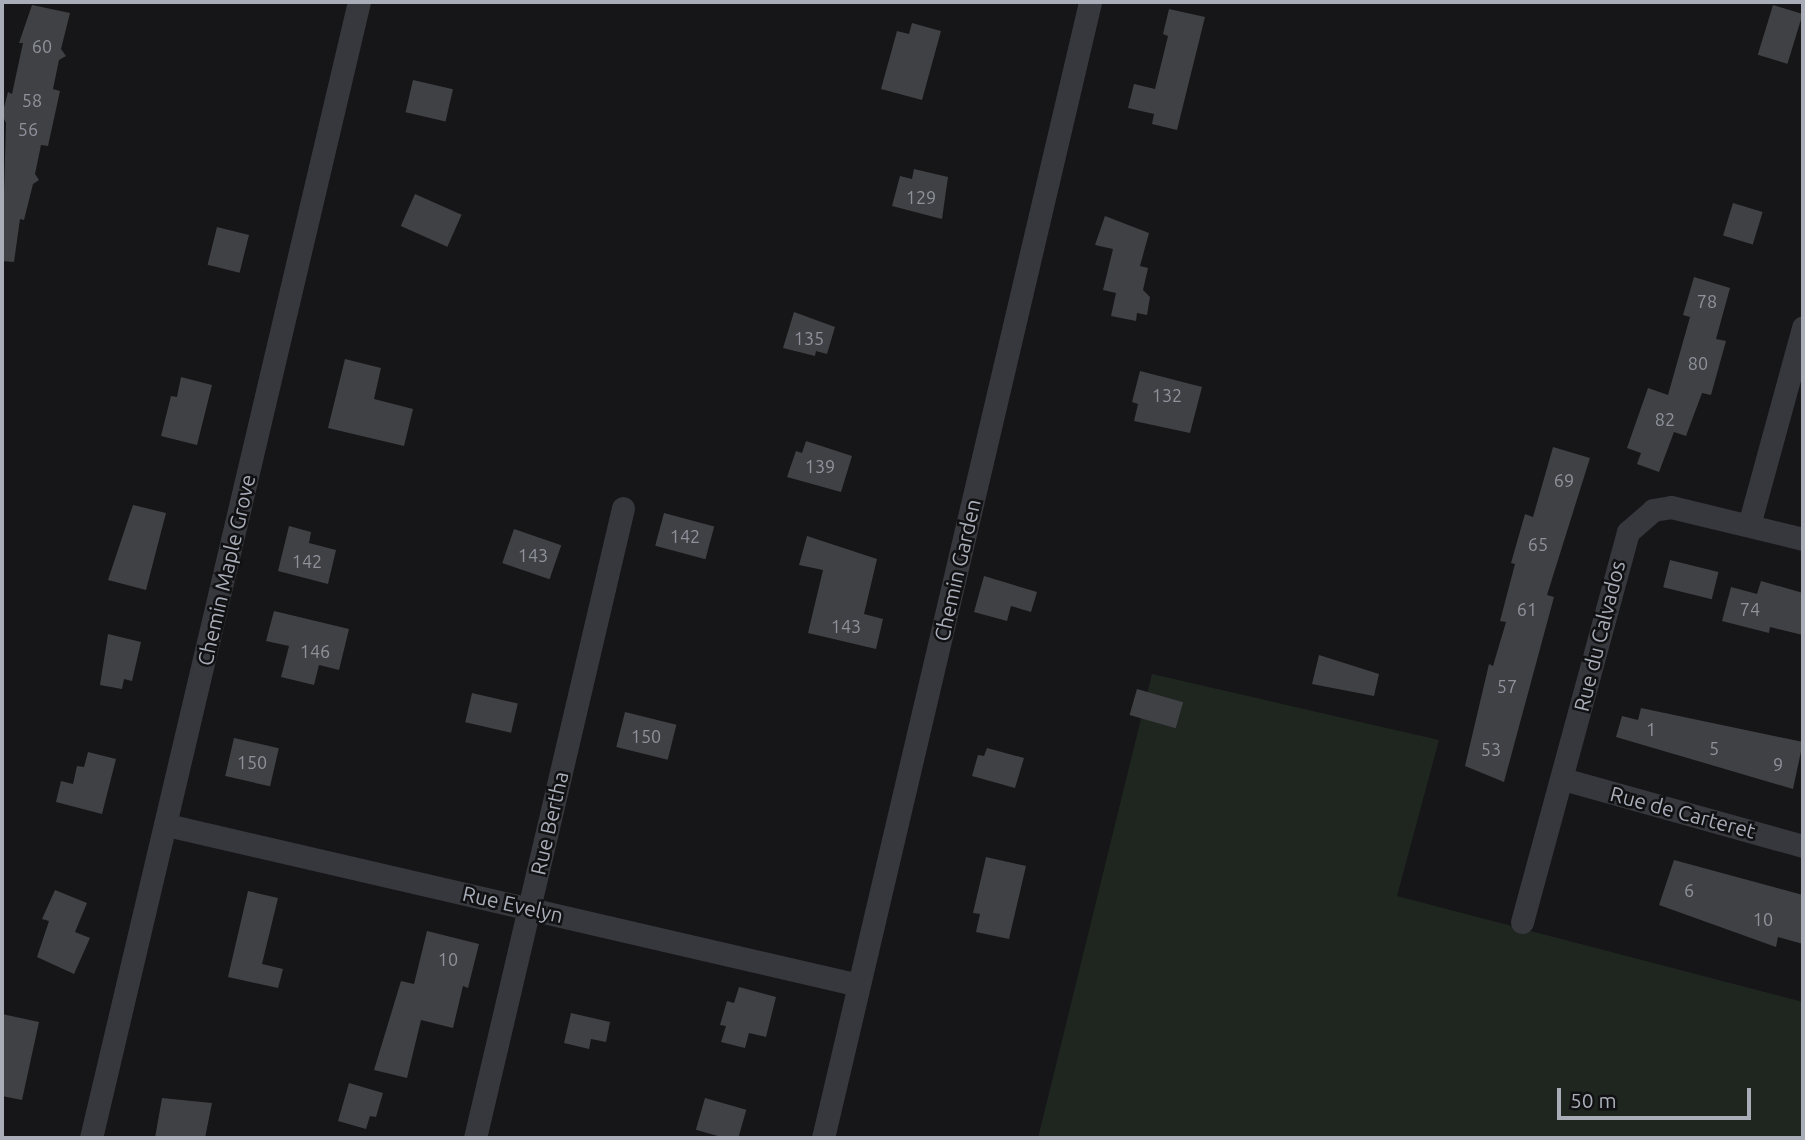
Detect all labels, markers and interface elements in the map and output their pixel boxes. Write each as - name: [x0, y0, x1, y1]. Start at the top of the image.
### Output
- house number: 60: [32, 35, 52, 57]
- house number: 58: [22, 89, 42, 111]
- house number: 56: [18, 118, 38, 140]
- house number: 129: [906, 186, 936, 208]
- house number: 78: [1697, 290, 1717, 312]
- house number: 135: [794, 327, 824, 349]
- house number: 80: [1688, 352, 1708, 374]
- house number: 132: [1152, 384, 1182, 406]
- house number: 82: [1655, 408, 1675, 430]
- house number: 139: [805, 455, 835, 477]
- house number: 69: [1554, 469, 1574, 491]
- street label: Chemin Maple Grove: [192, 472, 260, 668]
- street label: Chemin Garden: [928, 497, 986, 643]
- house number: 142: [670, 525, 700, 547]
- house number: 65: [1528, 533, 1548, 555]
- house number: 143: [518, 544, 548, 566]
- house number: 142: [292, 550, 322, 572]
- street label: Rue du Calvados: [1568, 558, 1630, 714]
- house number: 61: [1517, 598, 1537, 620]
- house number: 74: [1740, 598, 1760, 620]
- house number: 143: [831, 615, 861, 637]
- house number: 146: [300, 640, 330, 662]
- house number: 57: [1497, 675, 1517, 697]
- house number: 1: [1646, 718, 1656, 740]
- house number: 150: [631, 725, 661, 747]
- house number: 5: [1709, 737, 1719, 759]
- house number: 53: [1481, 738, 1501, 760]
- house number: 150: [237, 751, 267, 773]
- house number: 9: [1773, 753, 1783, 775]
- street label: Rue Bertha: [525, 769, 573, 877]
- street label: Rue de Carteret: [1608, 780, 1758, 844]
- house number: 6: [1684, 879, 1694, 901]
- street label: Rue Evelyn: [460, 880, 566, 928]
- house number: 10: [1753, 908, 1773, 930]
- house number: 10: [438, 948, 458, 970]
- scale bar: [1560, 1074, 1754, 1118]
- text: 50 m: [1570, 1088, 1617, 1112]

